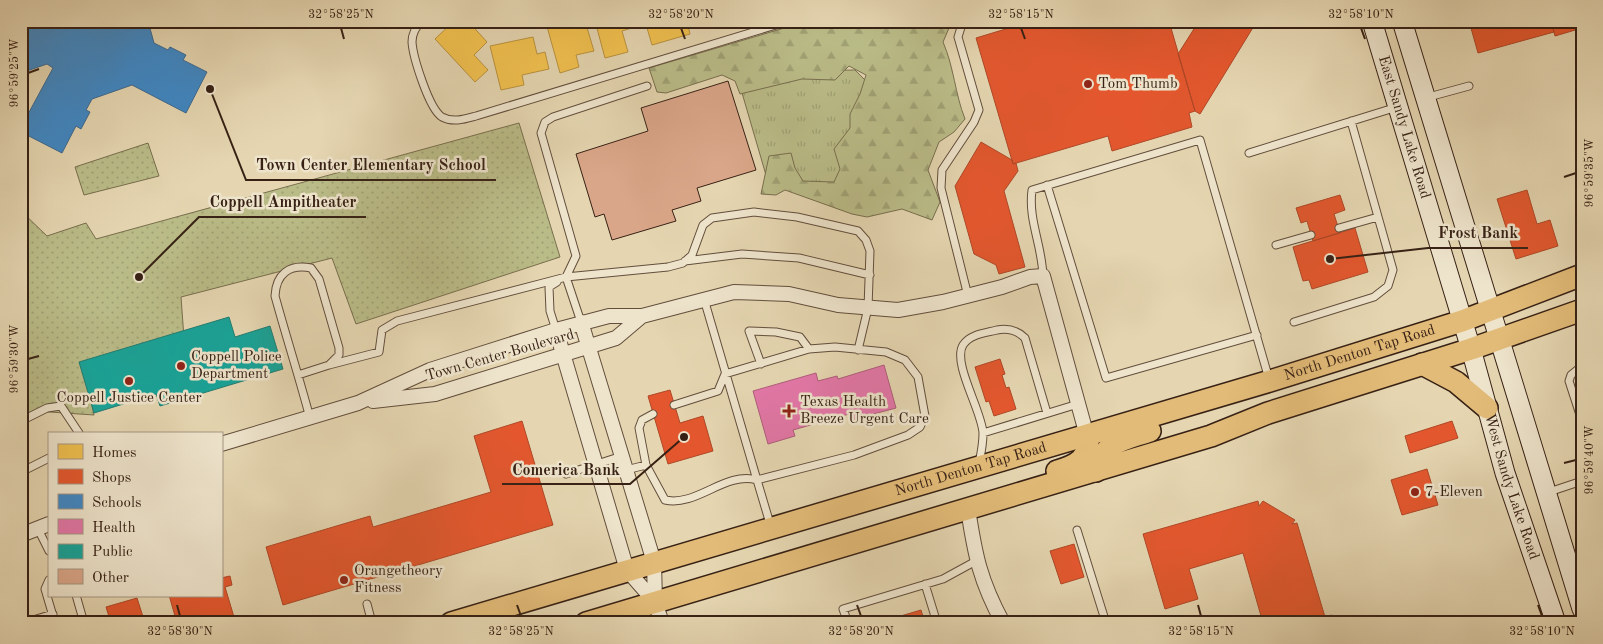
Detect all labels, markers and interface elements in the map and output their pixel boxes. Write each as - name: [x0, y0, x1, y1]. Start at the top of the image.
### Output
- text: 32°58'25"N: [308, 8, 374, 21]
- text: 32°58'20"N: [648, 8, 714, 21]
- text: 32°58'15"N: [988, 8, 1054, 21]
- text: 32°58'10"N: [1328, 8, 1394, 21]
- text: 96°59'25"W: [8, 38, 21, 108]
- street label: East Sandy Lake Road: [1375, 54, 1433, 201]
- place label: Tom Thumb: [1098, 77, 1178, 92]
- marker: Tom Thumb: [1082, 78, 1094, 90]
- text: 96°59'35"W: [1583, 138, 1596, 208]
- callout: Town Center Elementary School: [246, 149, 496, 180]
- text: Town Center Elementary School: [256, 158, 486, 174]
- callout: Coppell Ampitheater: [199, 186, 366, 217]
- text: Coppell Ampitheater: [209, 195, 357, 211]
- callout: Frost Bank: [1428, 217, 1528, 248]
- text: Frost Bank: [1438, 226, 1518, 242]
- street label: North Denton Tap Road: [1282, 322, 1437, 384]
- text: 96°59'30"W: [8, 324, 21, 394]
- street label: Town Center Boulevard: [424, 328, 576, 384]
- place label: Coppell Police Department: [191, 350, 282, 382]
- marker: Coppell Police Department: [175, 360, 187, 372]
- marker: Coppell Justice Center: [123, 375, 135, 387]
- place label: Coppell Justice Center: [56, 391, 202, 406]
- place label: Texas Health Breeze Urgent Care: [800, 395, 929, 427]
- marker: Texas Health Breeze Urgent Care: [782, 404, 796, 418]
- street label: West Sandy Lake Road: [1482, 412, 1541, 562]
- text: 96°59'40"W: [1583, 425, 1596, 495]
- legend: [48, 432, 222, 596]
- street label: North Denton Tap Road: [893, 440, 1049, 499]
- text: Homes: [92, 446, 137, 461]
- callout: Comerica Bank: [502, 453, 630, 484]
- text: Comerica Bank: [512, 463, 620, 479]
- text: Shops: [92, 471, 131, 486]
- place label: 7-Eleven: [1425, 485, 1483, 500]
- marker: 7-Eleven: [1409, 486, 1421, 498]
- text: Schools: [92, 496, 141, 511]
- text: Health: [92, 521, 136, 536]
- text: Public: [92, 545, 133, 560]
- place label: Orangetheory Fitness: [354, 564, 443, 596]
- text: Other: [92, 571, 129, 586]
- marker: Orangetheory Fitness: [338, 574, 350, 586]
- text: 32°58'30"N: [147, 625, 213, 638]
- text: 32°58'25"N: [488, 625, 554, 638]
- text: 32°58'20"N: [828, 625, 894, 638]
- text: 32°58'15"N: [1168, 625, 1234, 638]
- text: 32°58'10"N: [1509, 625, 1575, 638]

